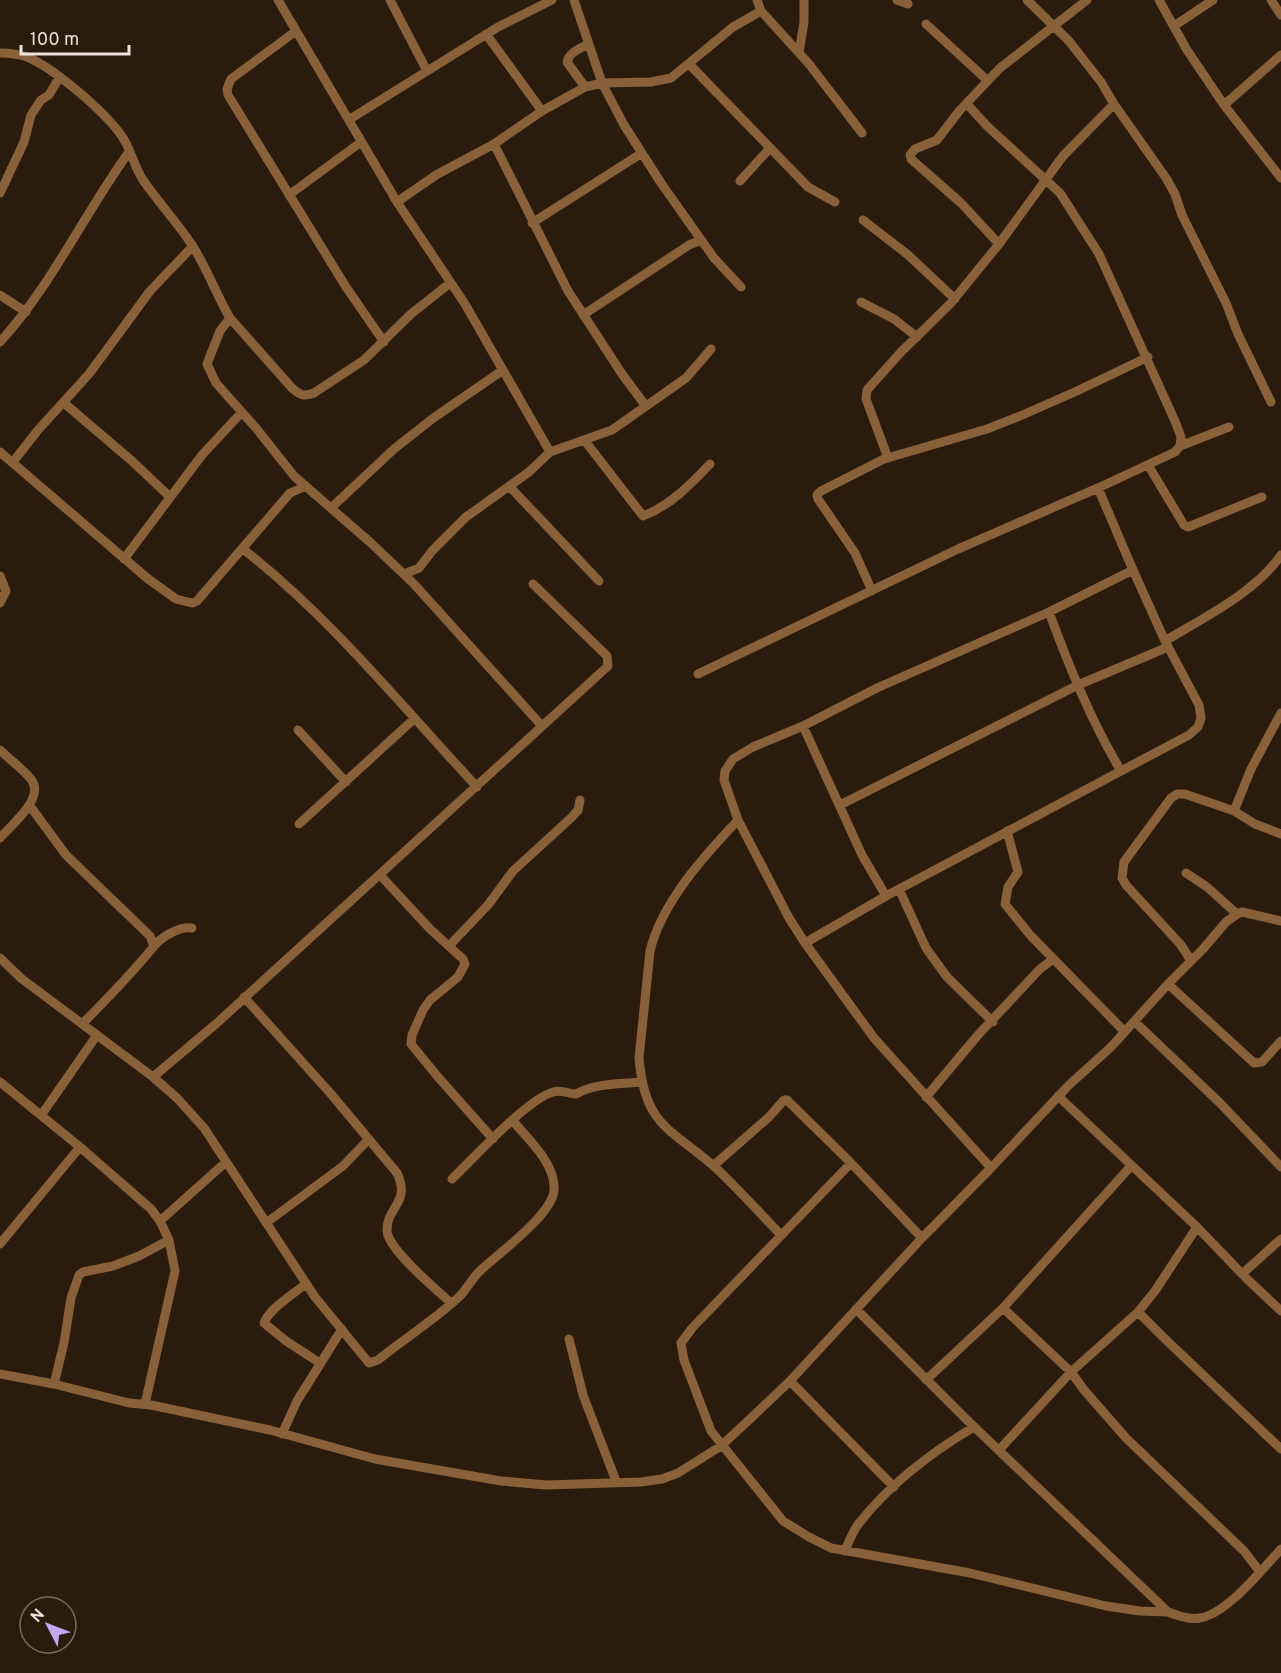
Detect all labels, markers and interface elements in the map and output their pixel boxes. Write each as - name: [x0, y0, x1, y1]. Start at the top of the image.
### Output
- scale bar: [21, 18, 129, 56]
- text: 100 m: [30, 29, 79, 52]
- north arrow: [18, 1595, 78, 1655]
- text: N: [27, 1605, 50, 1627]

